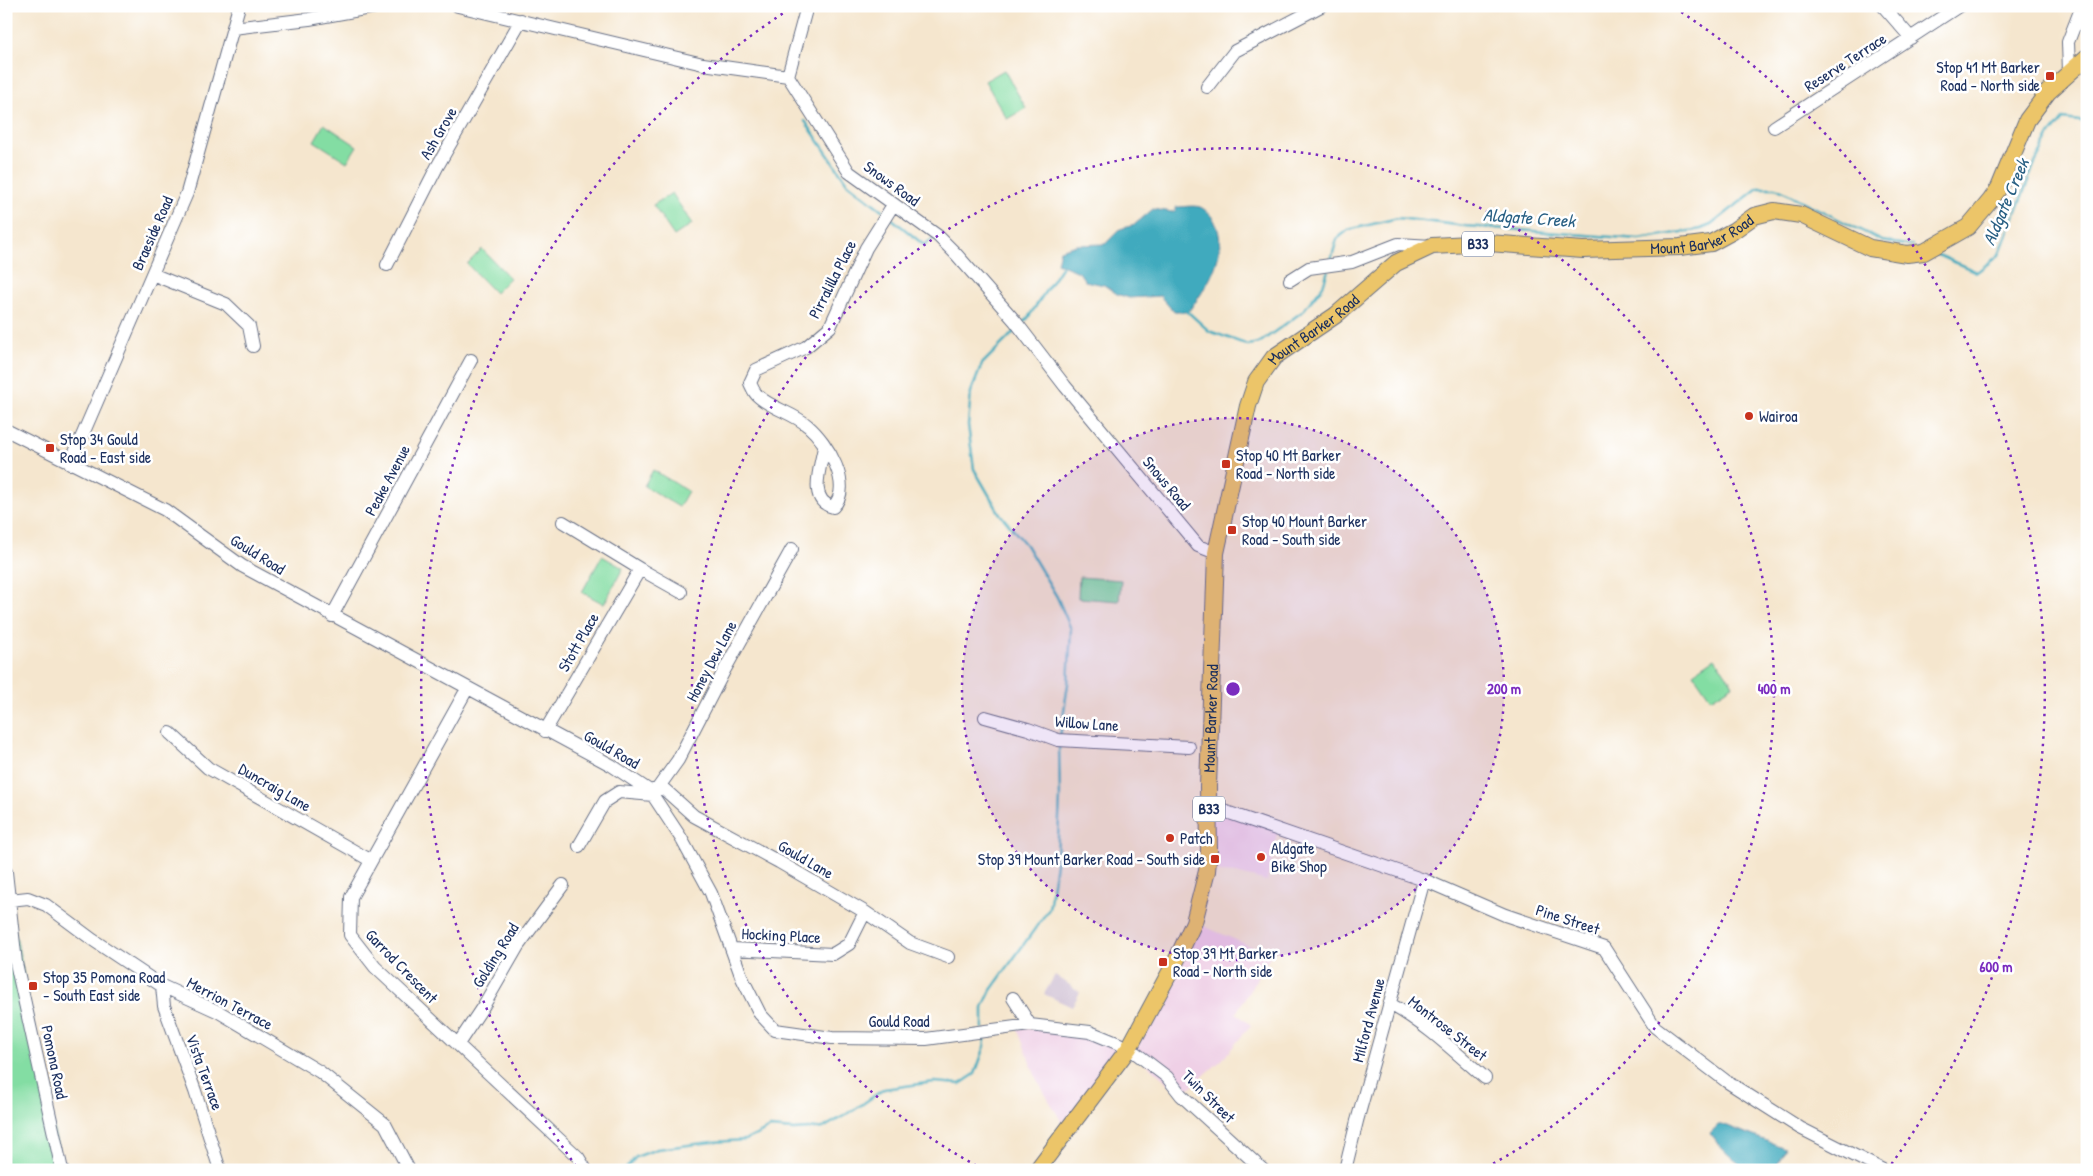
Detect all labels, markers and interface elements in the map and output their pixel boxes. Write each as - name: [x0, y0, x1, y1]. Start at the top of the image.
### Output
- street label: Reserve Terrace: [1800, 27, 1891, 97]
- place label: Stop 41 Mt Barker Road - North side: [1936, 56, 2041, 96]
- marker: Stop 41 Mt Barker Road - North side: [2044, 70, 2056, 82]
- street label: Ash Grove: [414, 102, 462, 163]
- water label: Aldgate Creek: [1976, 153, 2036, 249]
- street label: Snows Road: [859, 155, 925, 211]
- street label: Braeside Road: [126, 192, 178, 274]
- water label: Aldgate Creek: [1482, 202, 1577, 233]
- street label: Mount Barker Road: [1650, 209, 1758, 259]
- road number: B33: [1462, 232, 1494, 256]
- street label: Pirralilla Place: [803, 235, 861, 322]
- street label: Mount Barker Road: [1261, 289, 1364, 369]
- place label: Wairoa: [1759, 405, 1798, 427]
- marker: Wairoa: [1743, 410, 1755, 422]
- place label: Stop 34 Gould Road - East side: [60, 428, 152, 468]
- street label: Peake Avenue: [359, 440, 415, 519]
- marker: Stop 34 Gould Road - East side: [44, 442, 56, 454]
- place label: Stop 40 Mt Barker Road - North side: [1236, 444, 1341, 484]
- street label: Snows Road: [1138, 451, 1196, 515]
- marker: Stop 40 Mt Barker Road - North side: [1220, 458, 1232, 470]
- place label: Stop 40 Mount Barker Road - South side: [1242, 510, 1367, 550]
- marker: Stop 40 Mount Barker Road - South side: [1226, 524, 1238, 536]
- street label: Gould Road: [226, 529, 290, 579]
- street label: Stott Place: [552, 608, 604, 676]
- street label: Honey Dew Lane: [680, 616, 742, 705]
- street label: Mount Barker Road: [1197, 664, 1223, 773]
- text: 200 m: [1487, 678, 1521, 699]
- text: 400 m: [1758, 678, 1790, 699]
- centre of rings: [1224, 680, 1242, 698]
- street label: Willow Lane: [1054, 710, 1120, 736]
- street label: Gould Road: [580, 724, 644, 774]
- street label: Duncraig Lane: [235, 757, 316, 817]
- road number: B33: [1193, 796, 1225, 822]
- place label: Patch: [1180, 827, 1213, 849]
- marker: Patch: [1164, 832, 1176, 844]
- street label: Gould Lane: [774, 834, 838, 884]
- place label: Aldgate Bike Shop: [1271, 837, 1327, 877]
- place label: Stop 39 Mount Barker Road - South side: [978, 848, 1206, 870]
- marker: Aldgate Bike Shop: [1255, 851, 1267, 863]
- marker: Stop 39 Mount Barker Road - South side: [1209, 853, 1221, 865]
- street label: Pine Street: [1533, 898, 1603, 940]
- street label: Golding Road: [466, 918, 524, 992]
- street label: Hocking Place: [741, 922, 822, 948]
- street label: Garrod Crescent: [361, 924, 443, 1008]
- place label: Stop 39 Mt Barker Road - North side: [1173, 942, 1278, 982]
- marker: Stop 39 Mt Barker Road - North side: [1157, 956, 1169, 968]
- text: 600 m: [1979, 956, 2013, 977]
- place label: Stop 35 Pomona Road - South East side: [43, 966, 165, 1006]
- street label: Merrion Terrace: [183, 971, 277, 1035]
- street label: Milford Avenue: [1346, 975, 1390, 1064]
- marker: Stop 35 Pomona Road - South East side: [27, 980, 39, 992]
- street label: Montrose Street: [1404, 990, 1492, 1066]
- street label: Gould Road: [869, 1010, 929, 1032]
- street label: Pomona Road: [36, 1023, 74, 1101]
- street label: Vista Terrace: [181, 1031, 229, 1114]
- street label: Twin Street: [1178, 1065, 1241, 1128]

